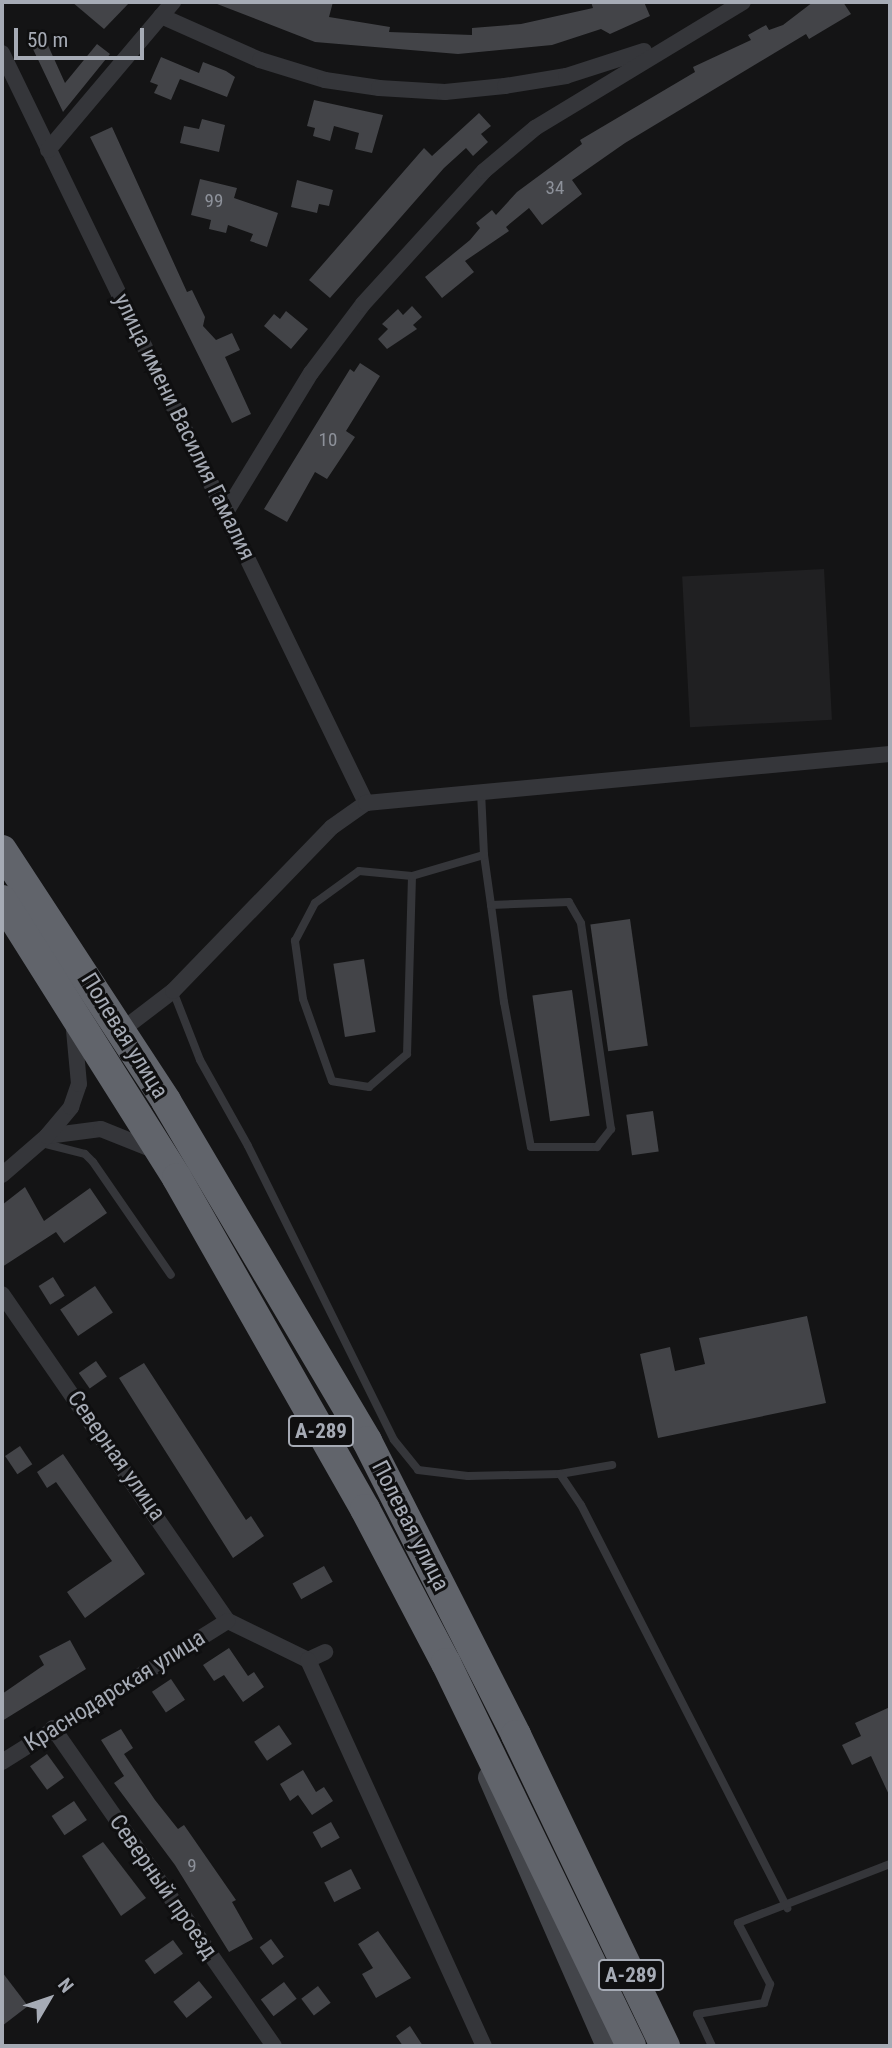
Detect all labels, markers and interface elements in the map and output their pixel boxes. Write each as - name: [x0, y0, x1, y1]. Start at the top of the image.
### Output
- scale bar: [18, 14, 147, 58]
- text: 50 m: [27, 28, 68, 52]
- house number: 34: [546, 177, 564, 199]
- house number: 99: [205, 190, 223, 212]
- street label: улица имени Василия Гамалия: [107, 289, 261, 565]
- house number: 10: [319, 429, 337, 451]
- street label: Полевая улица: [74, 968, 174, 1104]
- street label: Северная улица: [61, 1386, 171, 1526]
- road number: А-289: [288, 1414, 354, 1448]
- street label: Полевая улица: [365, 1456, 455, 1596]
- street label: Краснодарская улица: [20, 1624, 210, 1758]
- street label: Северный проезд: [103, 1810, 223, 1964]
- house number: 9: [187, 1855, 197, 1877]
- road number: А-289: [598, 1958, 664, 1993]
- north arrow: [14, 1964, 84, 2034]
- text: N: [53, 1974, 78, 1997]

